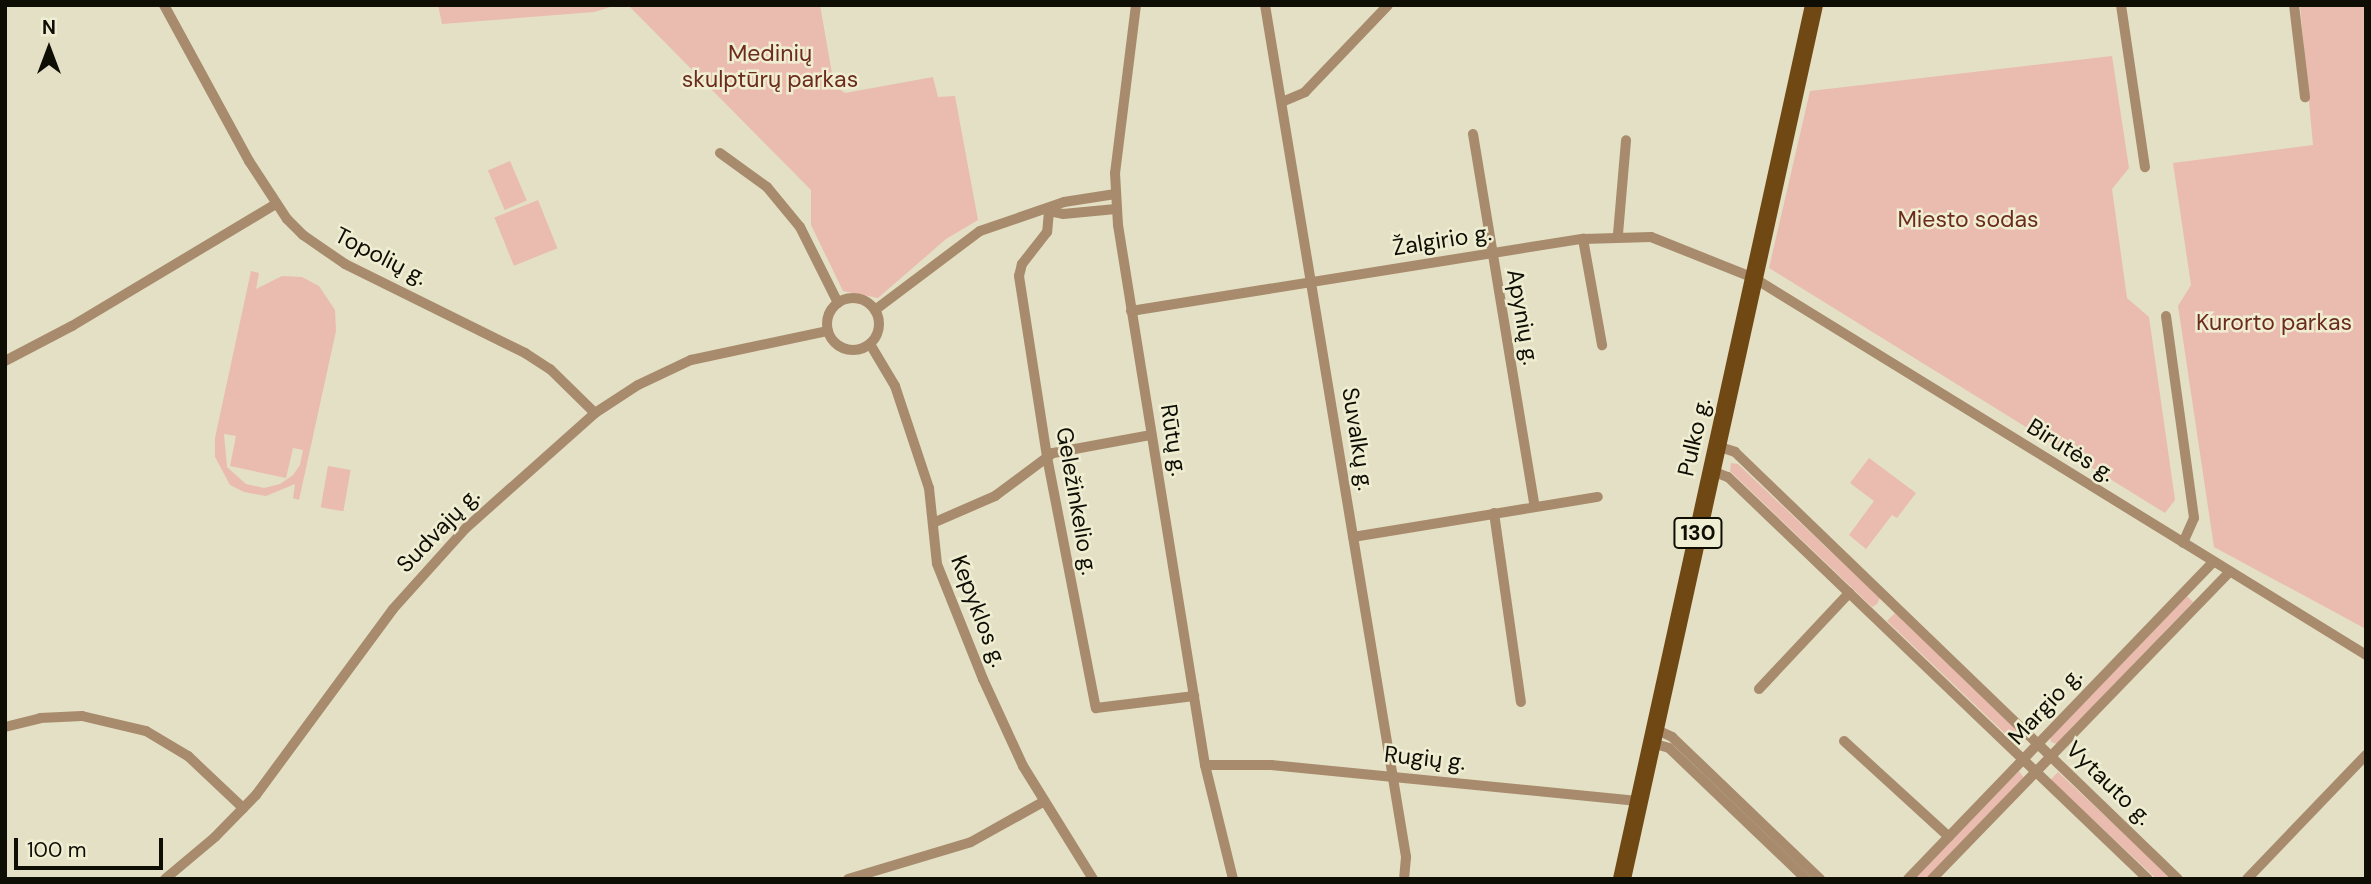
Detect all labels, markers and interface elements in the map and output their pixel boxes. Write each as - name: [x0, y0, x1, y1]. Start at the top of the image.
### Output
- north arrow: [14, 14, 84, 84]
- text: N: [42, 15, 56, 40]
- park label: Medinių skulptūrų parkas: [682, 39, 858, 93]
- park label: Miesto sodas: [1897, 205, 2039, 233]
- street label: Žalgirio g.: [1391, 219, 1493, 261]
- street label: Topolių g.: [330, 221, 432, 291]
- street label: Apynių g.: [1501, 267, 1545, 367]
- park label: Kurorto parkas: [2196, 308, 2352, 336]
- street label: Suvalkų g.: [1336, 385, 1380, 493]
- street label: Pulko g.: [1672, 395, 1716, 479]
- street label: Rūtų g.: [1155, 402, 1193, 478]
- street label: Birutės g.: [2022, 412, 2120, 488]
- street label: Geležinkelio g.: [1050, 425, 1104, 577]
- street label: Sudvajų g.: [391, 482, 485, 578]
- road number: 130: [1672, 516, 1724, 550]
- street label: Kepyklos g.: [945, 551, 1013, 671]
- street label: Margio g.: [2002, 662, 2088, 750]
- street label: Vytauto g.: [2060, 735, 2158, 831]
- street label: Rugių g.: [1383, 740, 1467, 776]
- scale bar: [18, 824, 166, 868]
- text: 100 m: [27, 836, 87, 864]

